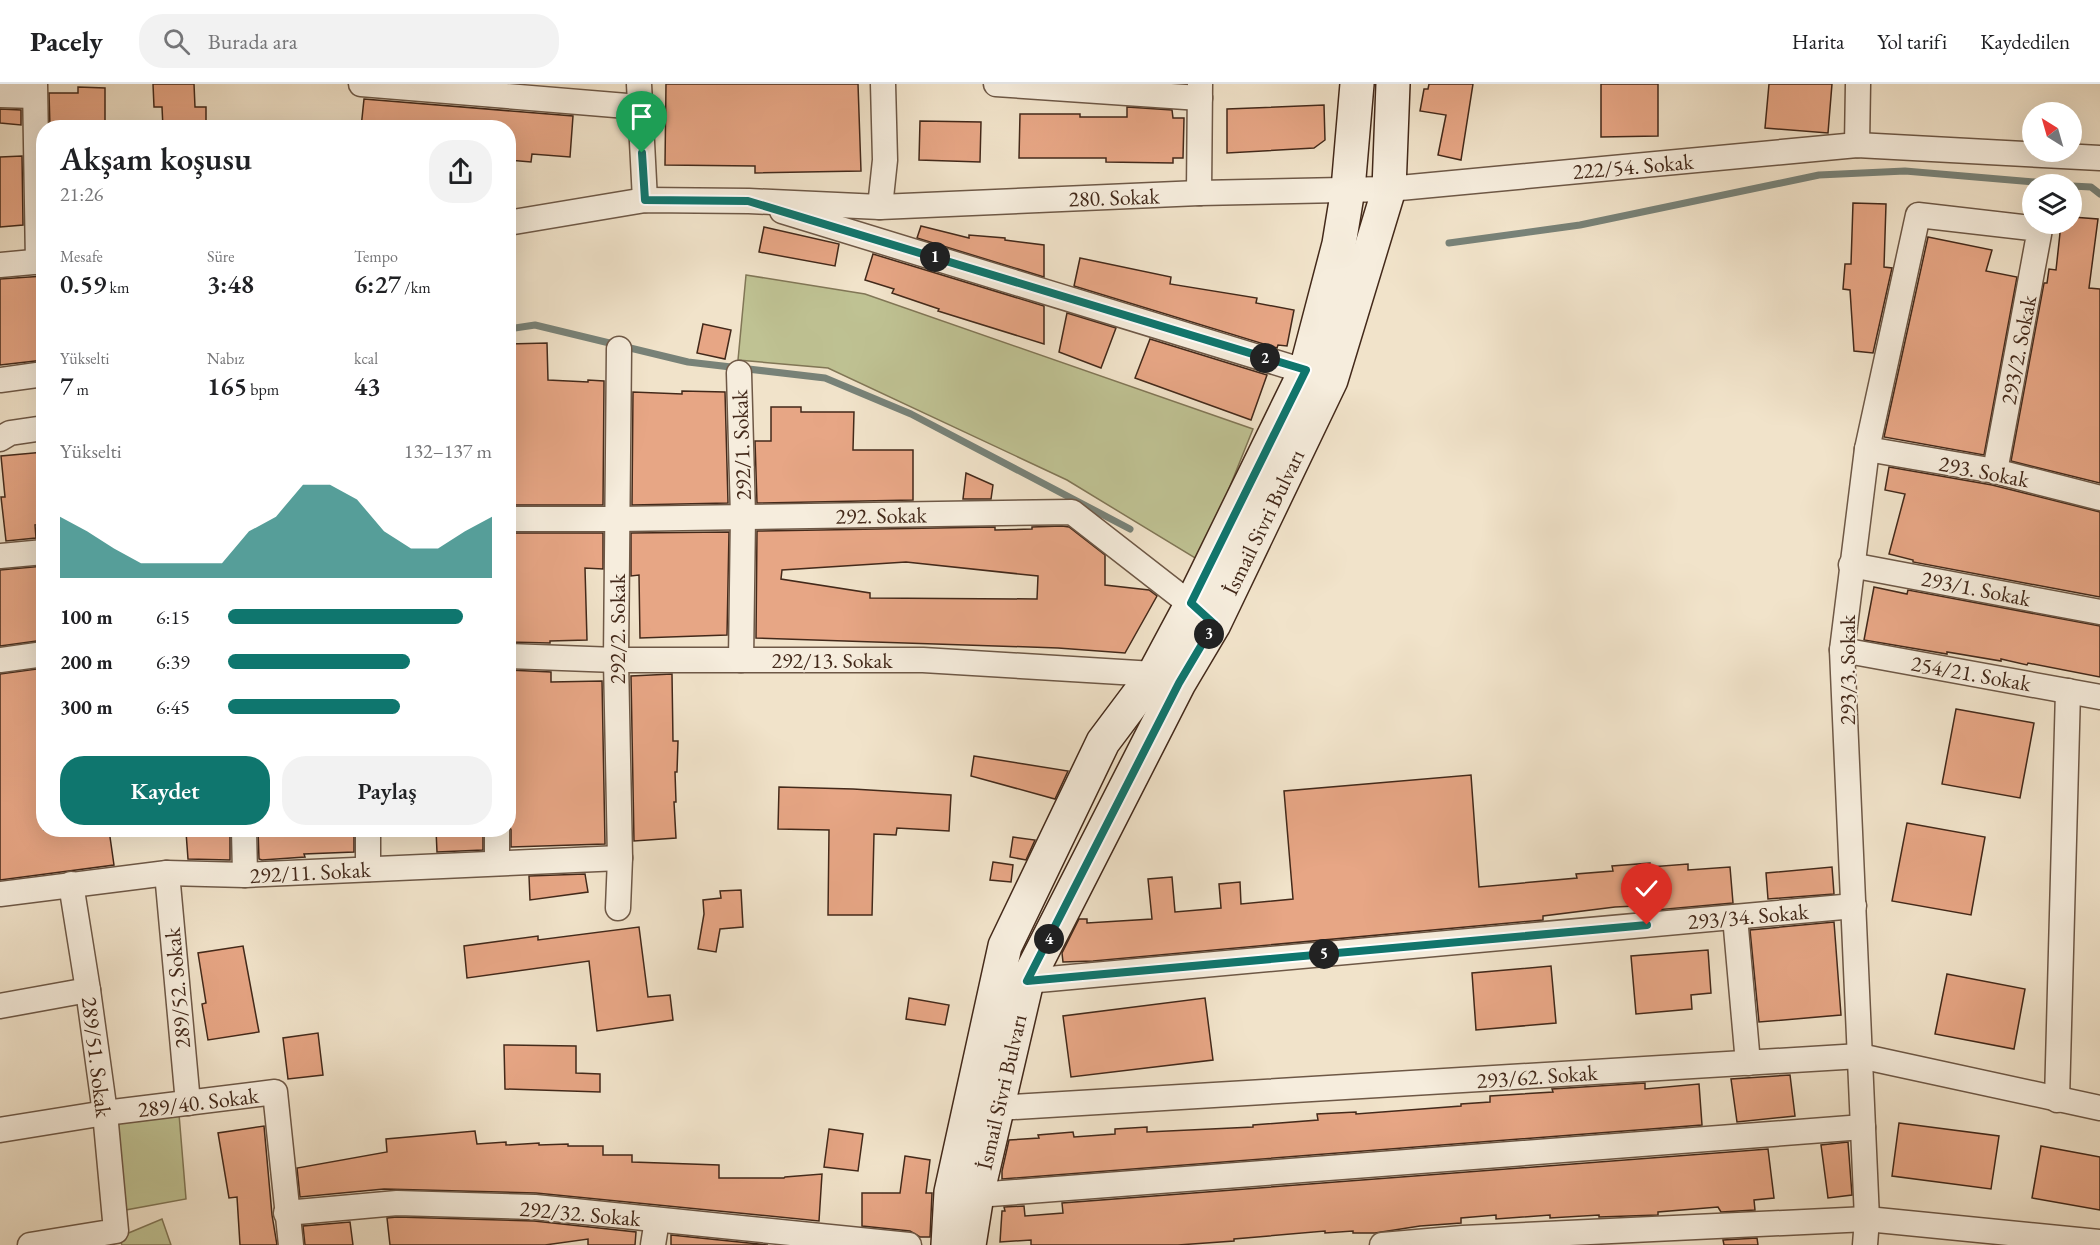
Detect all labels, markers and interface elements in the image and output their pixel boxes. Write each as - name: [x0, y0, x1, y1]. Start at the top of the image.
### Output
- search box: [139, 14, 559, 68]
- text: Pacely: [30, 23, 103, 59]
- icon: search: [160, 25, 193, 58]
- text: Burada ara: [208, 27, 298, 56]
- text: Harita: [1792, 28, 1844, 55]
- text: Yol tarifi: [1877, 28, 1947, 55]
- text: Kaydedilen: [1980, 28, 2070, 55]
- pin: [616, 91, 667, 153]
- icon: arrive: [625, 100, 658, 133]
- north arrow: [2022, 102, 2082, 162]
- map controls: [2022, 102, 2082, 234]
- text: Akşam koşusu: [60, 137, 252, 180]
- button: share: [429, 140, 492, 203]
- street label: 222/54. Sokak: [1571, 147, 1695, 186]
- button: layers: [2022, 174, 2082, 234]
- text: 21:26: [60, 181, 103, 207]
- street label: 280. Sokak: [1068, 181, 1161, 214]
- pin: 1: [920, 242, 950, 272]
- text: Mesafe: [60, 246, 103, 267]
- text: Süre: [207, 246, 234, 267]
- text: Tempo: [354, 246, 398, 267]
- text: 1: [931, 246, 939, 267]
- text: 0.59: [60, 267, 106, 301]
- text: 3:48: [207, 267, 254, 301]
- text: 6:27: [354, 267, 401, 301]
- text: km: [106, 277, 129, 298]
- text: /km: [401, 277, 431, 298]
- street label: 293/2. Sokak: [1994, 292, 2043, 407]
- pin: 2: [1250, 343, 1280, 373]
- text: 2: [1261, 347, 1269, 368]
- text: Yükselti: [60, 348, 109, 369]
- text: Nabız: [207, 348, 244, 369]
- text: kcal: [354, 348, 378, 369]
- text: 7: [60, 369, 73, 403]
- text: 165: [207, 369, 247, 403]
- text: 43: [354, 369, 381, 403]
- text: m: [73, 379, 89, 400]
- text: bpm: [247, 379, 279, 400]
- street label: 292/1. Sokak: [725, 388, 758, 501]
- text: Yükselti: [60, 438, 122, 464]
- text: 132–137 m: [404, 438, 492, 464]
- street label: İsmail Sivri Bulvarı: [1216, 445, 1311, 600]
- street label: 293. Sokak: [1936, 449, 2032, 495]
- street label: 292. Sokak: [835, 500, 928, 531]
- street label: 293/1. Sokak: [1919, 564, 2034, 613]
- street label: 292/2. Sokak: [603, 573, 632, 684]
- text: 100 m: [60, 604, 113, 630]
- text: 6:15: [156, 604, 190, 630]
- street label: 293/3. Sokak: [1833, 614, 1862, 725]
- pin: 3: [1194, 619, 1224, 649]
- text: 3: [1205, 623, 1213, 644]
- street label: 292/13. Sokak: [771, 646, 893, 675]
- text: 200 m: [60, 649, 113, 675]
- text: 6:39: [156, 649, 190, 675]
- street label: 254/21. Sokak: [1909, 649, 2034, 698]
- text: 300 m: [60, 694, 113, 720]
- text: 6:45: [156, 694, 190, 720]
- button: Kaydet: [60, 756, 270, 825]
- button: Paylaş: [282, 756, 492, 825]
- street label: 292/11. Sokak: [249, 855, 372, 890]
- pin: [1621, 863, 1672, 925]
- icon: check: [1630, 872, 1663, 905]
- street label: 293/34. Sokak: [1686, 897, 1810, 936]
- pin: 4: [1034, 924, 1064, 954]
- street label: 289/52. Sokak: [158, 926, 197, 1050]
- text: 4: [1045, 928, 1053, 949]
- pin: 5: [1309, 939, 1339, 969]
- text: 5: [1320, 943, 1328, 964]
- street label: 289/51. Sokak: [75, 995, 118, 1120]
- street label: İsmail Sivri Bulvarı: [970, 1012, 1033, 1173]
- street label: 293/62. Sokak: [1476, 1058, 1599, 1095]
- street label: 289/40. Sokak: [136, 1081, 261, 1124]
- street label: 292/32. Sokak: [518, 1194, 642, 1233]

